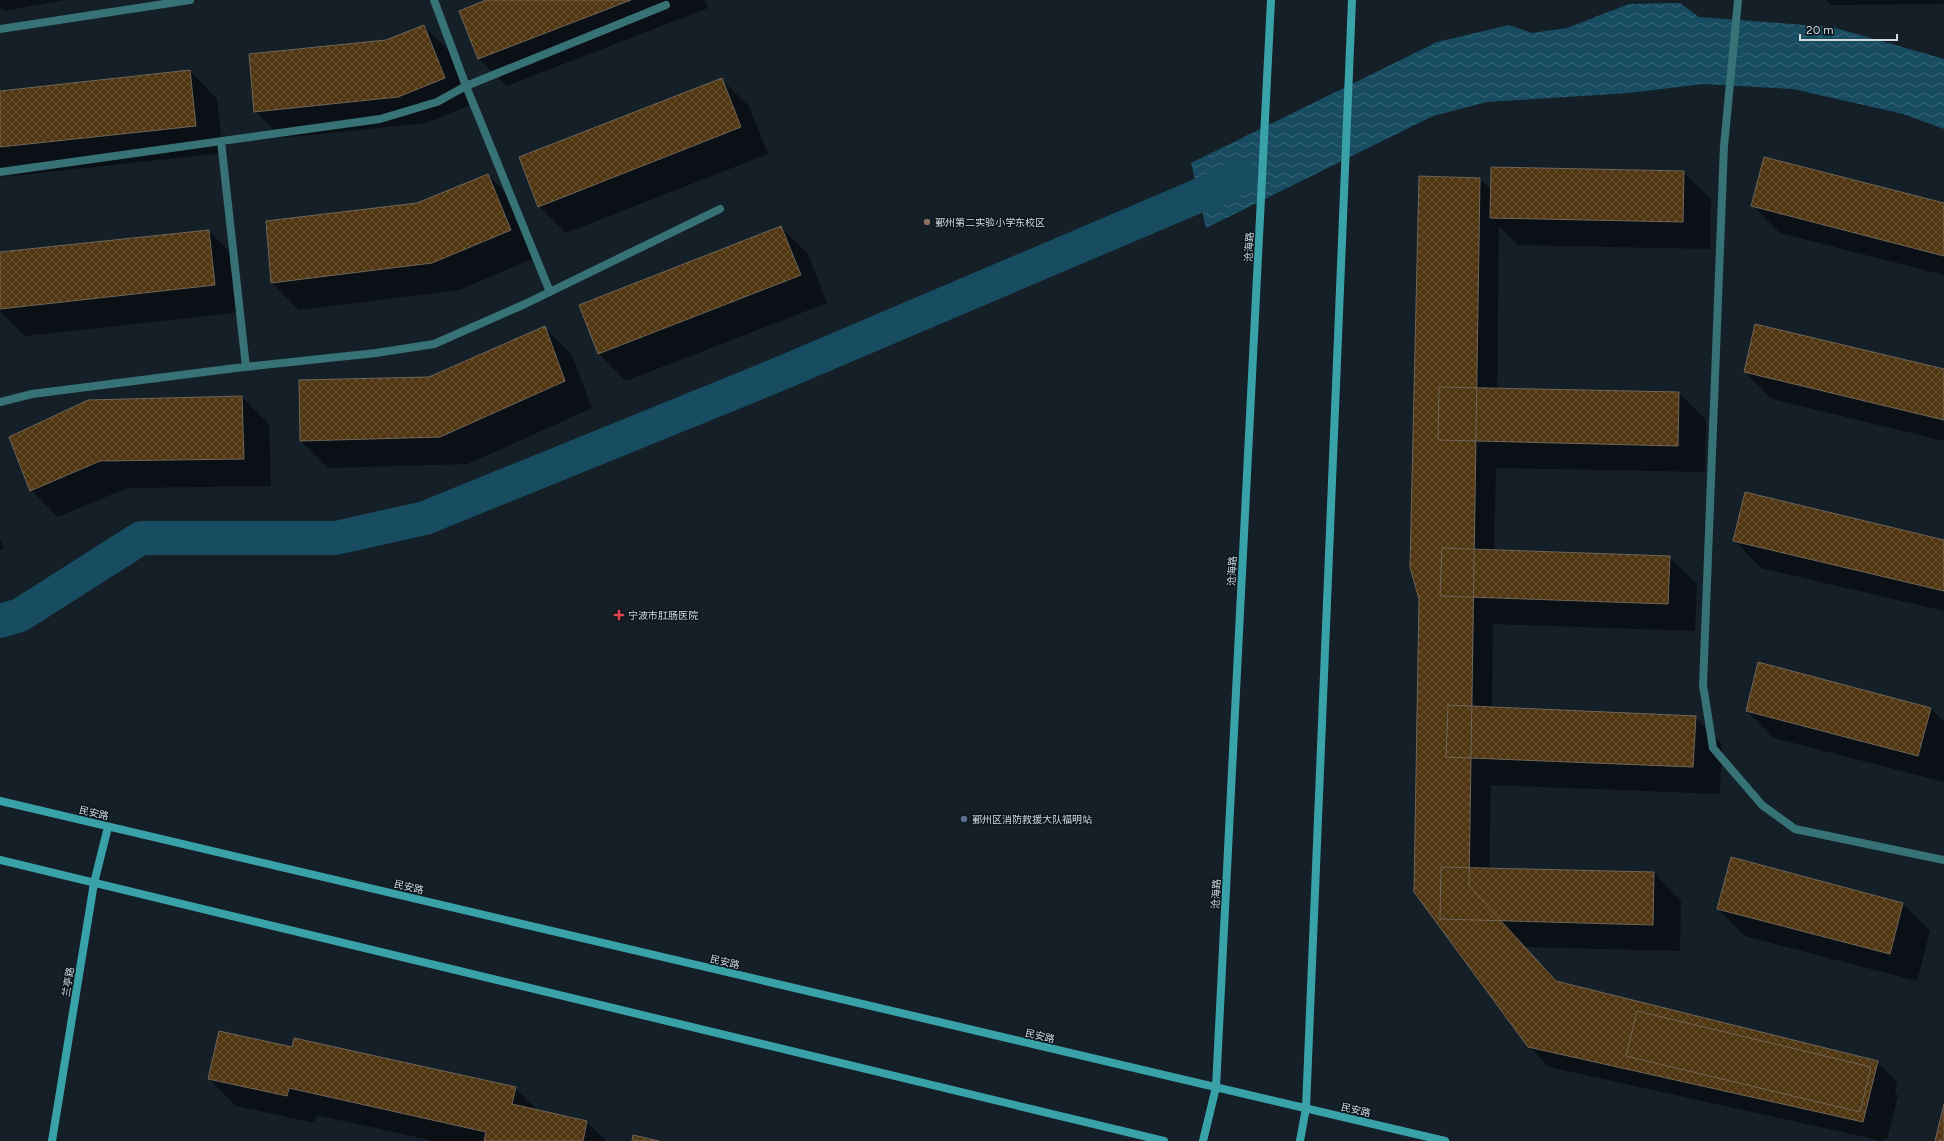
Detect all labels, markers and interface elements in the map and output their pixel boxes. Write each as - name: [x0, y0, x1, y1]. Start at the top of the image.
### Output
- scale bar: [1800, 16, 1897, 42]
- text: 20 m: [1806, 23, 1834, 37]
- place label: 鄞州第二实验小学东校区: [935, 216, 1045, 229]
- marker: 鄞州第二实验小学东校区: [922, 217, 932, 227]
- street label: 沧海路: [1242, 232, 1256, 262]
- street label: 沧海路: [1225, 556, 1239, 586]
- marker: 宁波市肛肠医院: [613, 609, 625, 621]
- place label: 宁波市肛肠医院: [628, 609, 698, 622]
- street label: 民安路: [78, 803, 110, 823]
- place label: 鄞州区消防救援大队福明站: [972, 813, 1092, 826]
- marker: 鄞州区消防救援大队福明站: [959, 814, 969, 824]
- street label: 民安路: [393, 877, 425, 897]
- street label: 沧海路: [1209, 879, 1223, 909]
- street label: 民安路: [709, 952, 741, 972]
- street label: 兰亭路: [59, 966, 77, 998]
- street label: 民安路: [1024, 1026, 1056, 1046]
- street label: 民安路: [1340, 1100, 1372, 1120]

